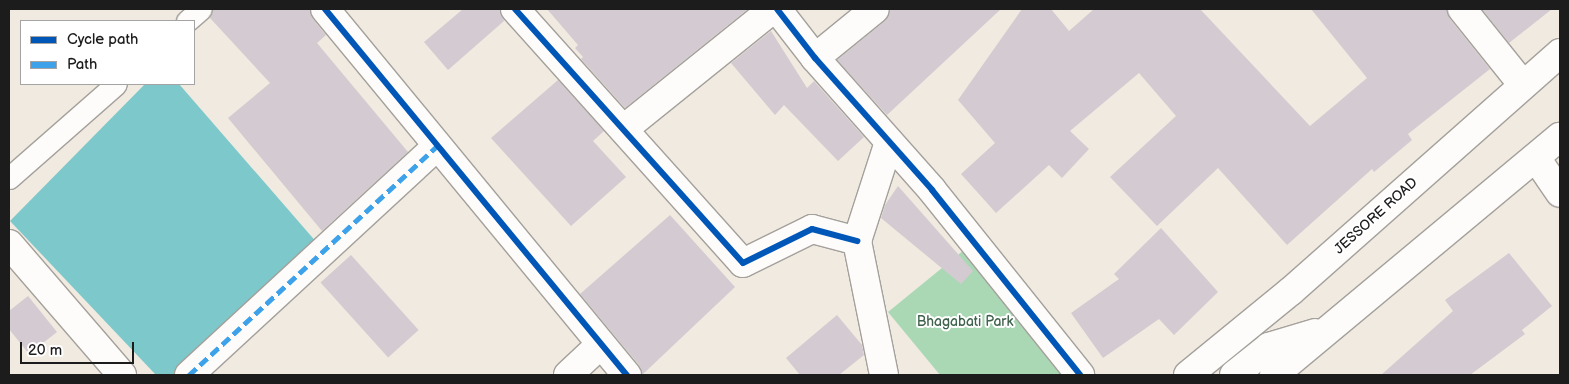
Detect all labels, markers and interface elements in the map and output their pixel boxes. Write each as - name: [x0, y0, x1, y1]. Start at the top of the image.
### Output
- legend: [20, 20, 195, 85]
- text: Cycle path: [67, 30, 138, 49]
- text: Path: [67, 55, 97, 74]
- street label: JESSORE ROAD: [1331, 174, 1421, 258]
- park label: Bhagabati Park: [917, 314, 1013, 330]
- scale bar: [22, 332, 136, 364]
- text: 20 m: [28, 341, 62, 360]

